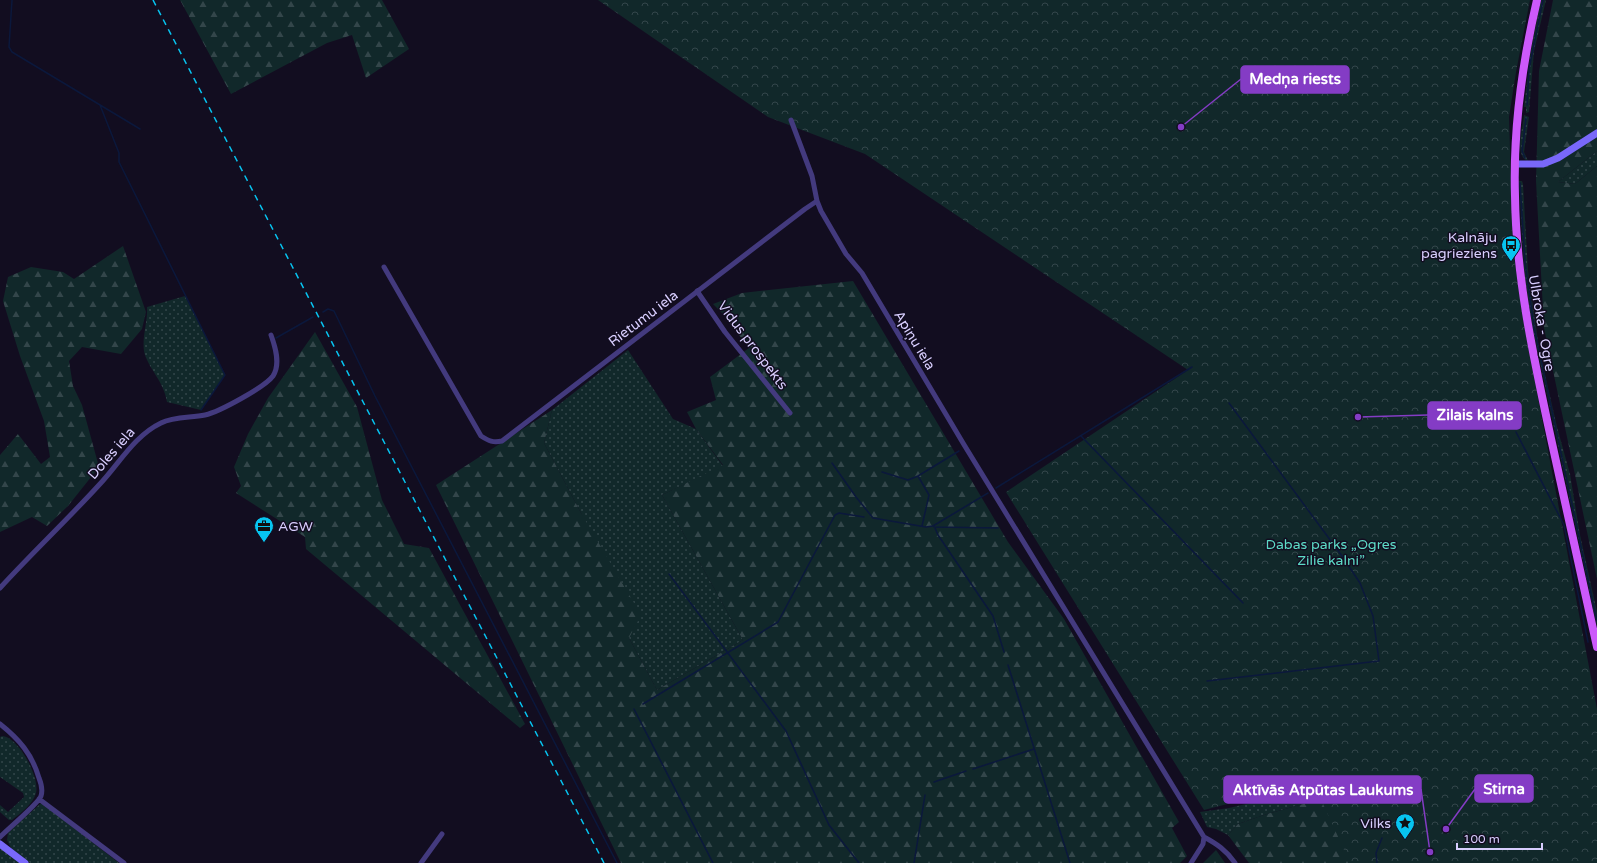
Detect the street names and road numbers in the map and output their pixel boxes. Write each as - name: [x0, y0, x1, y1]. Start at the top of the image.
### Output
- street label: Ulbroka - Ogre: [1525, 273, 1558, 373]
- street label: Rietumu iela: [605, 287, 682, 350]
- street label: Vidus prospekts: [714, 298, 792, 393]
- street label: Apiņu iela: [890, 308, 939, 373]
- street label: Doles iela: [84, 424, 139, 483]

